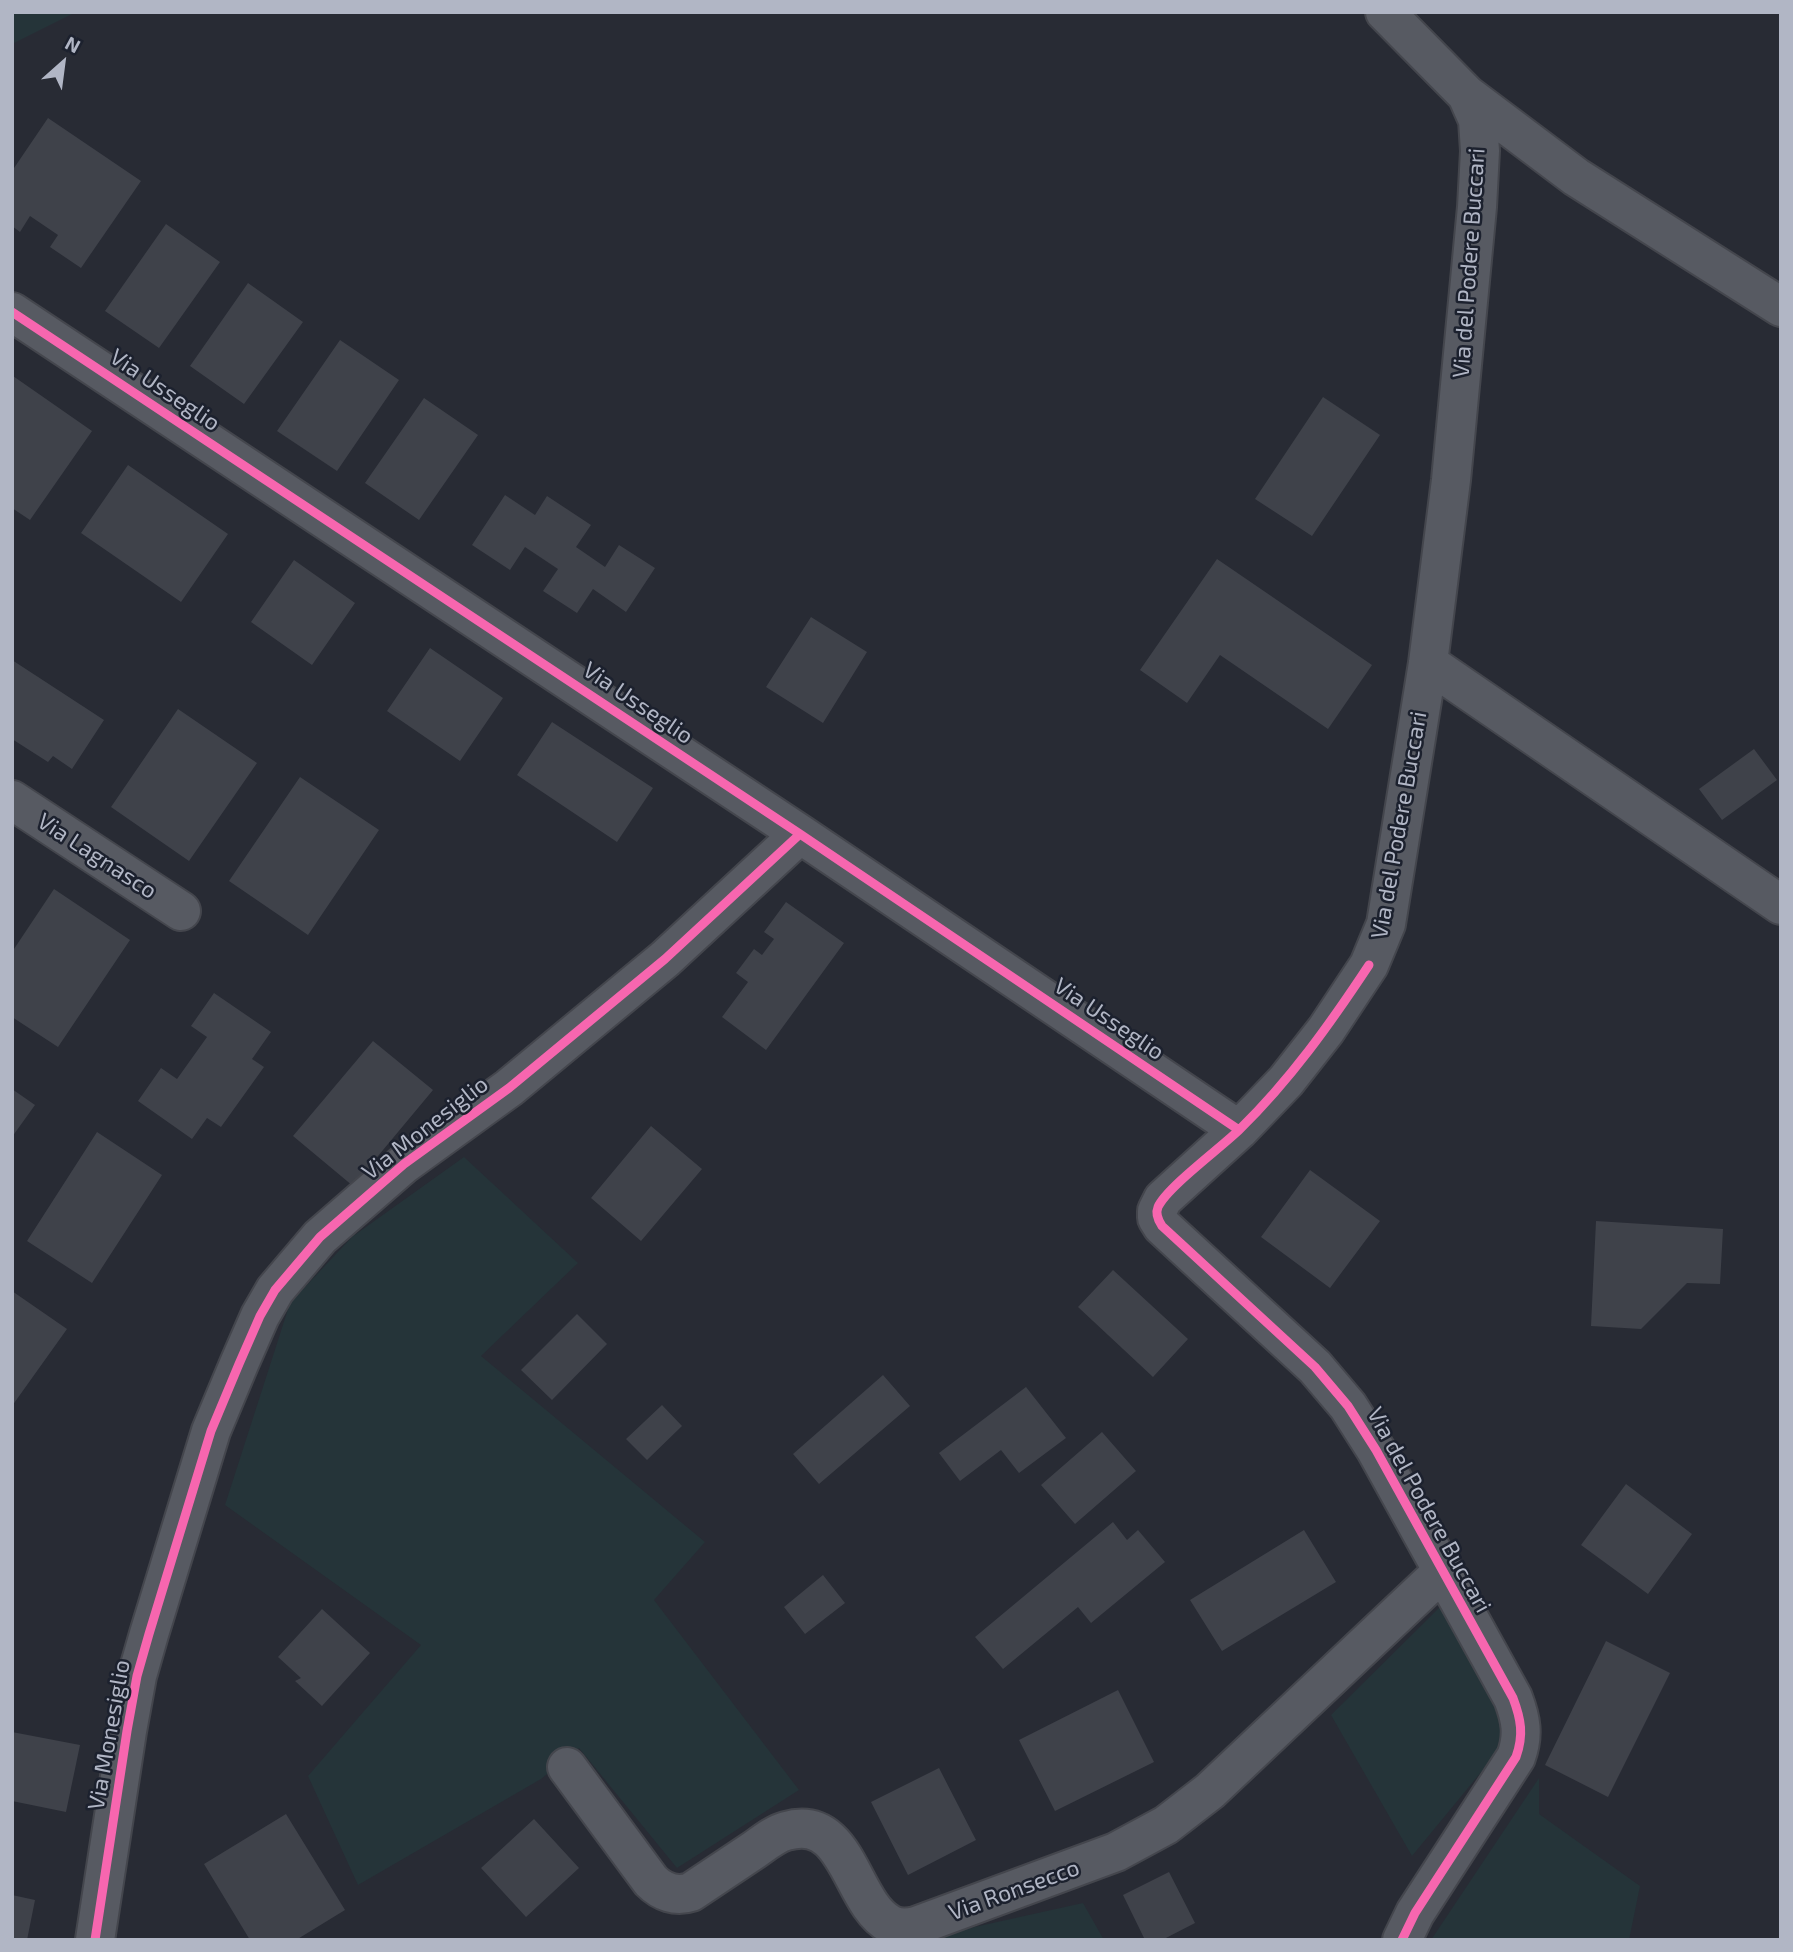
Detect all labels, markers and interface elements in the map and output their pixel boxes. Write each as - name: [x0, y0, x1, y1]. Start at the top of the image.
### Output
- north arrow: [28, 28, 98, 98]
- text: N: [62, 31, 85, 57]
- street label: Via del Podere Buccari: [1447, 147, 1491, 379]
- street label: Via Usseglio: [105, 343, 225, 437]
- street label: Via Usseglio: [578, 656, 698, 750]
- street label: Via del Podere Buccari: [1365, 709, 1433, 941]
- street label: Via Lagnasco: [32, 807, 162, 905]
- street label: Via Usseglio: [1049, 972, 1169, 1066]
- street label: Via Monesiglio: [357, 1070, 493, 1186]
- street label: Via del Podere Buccari: [1361, 1402, 1497, 1618]
- street label: Via Monesiglio: [82, 1658, 136, 1812]
- street label: Via Ronsecco: [945, 1854, 1083, 1926]

